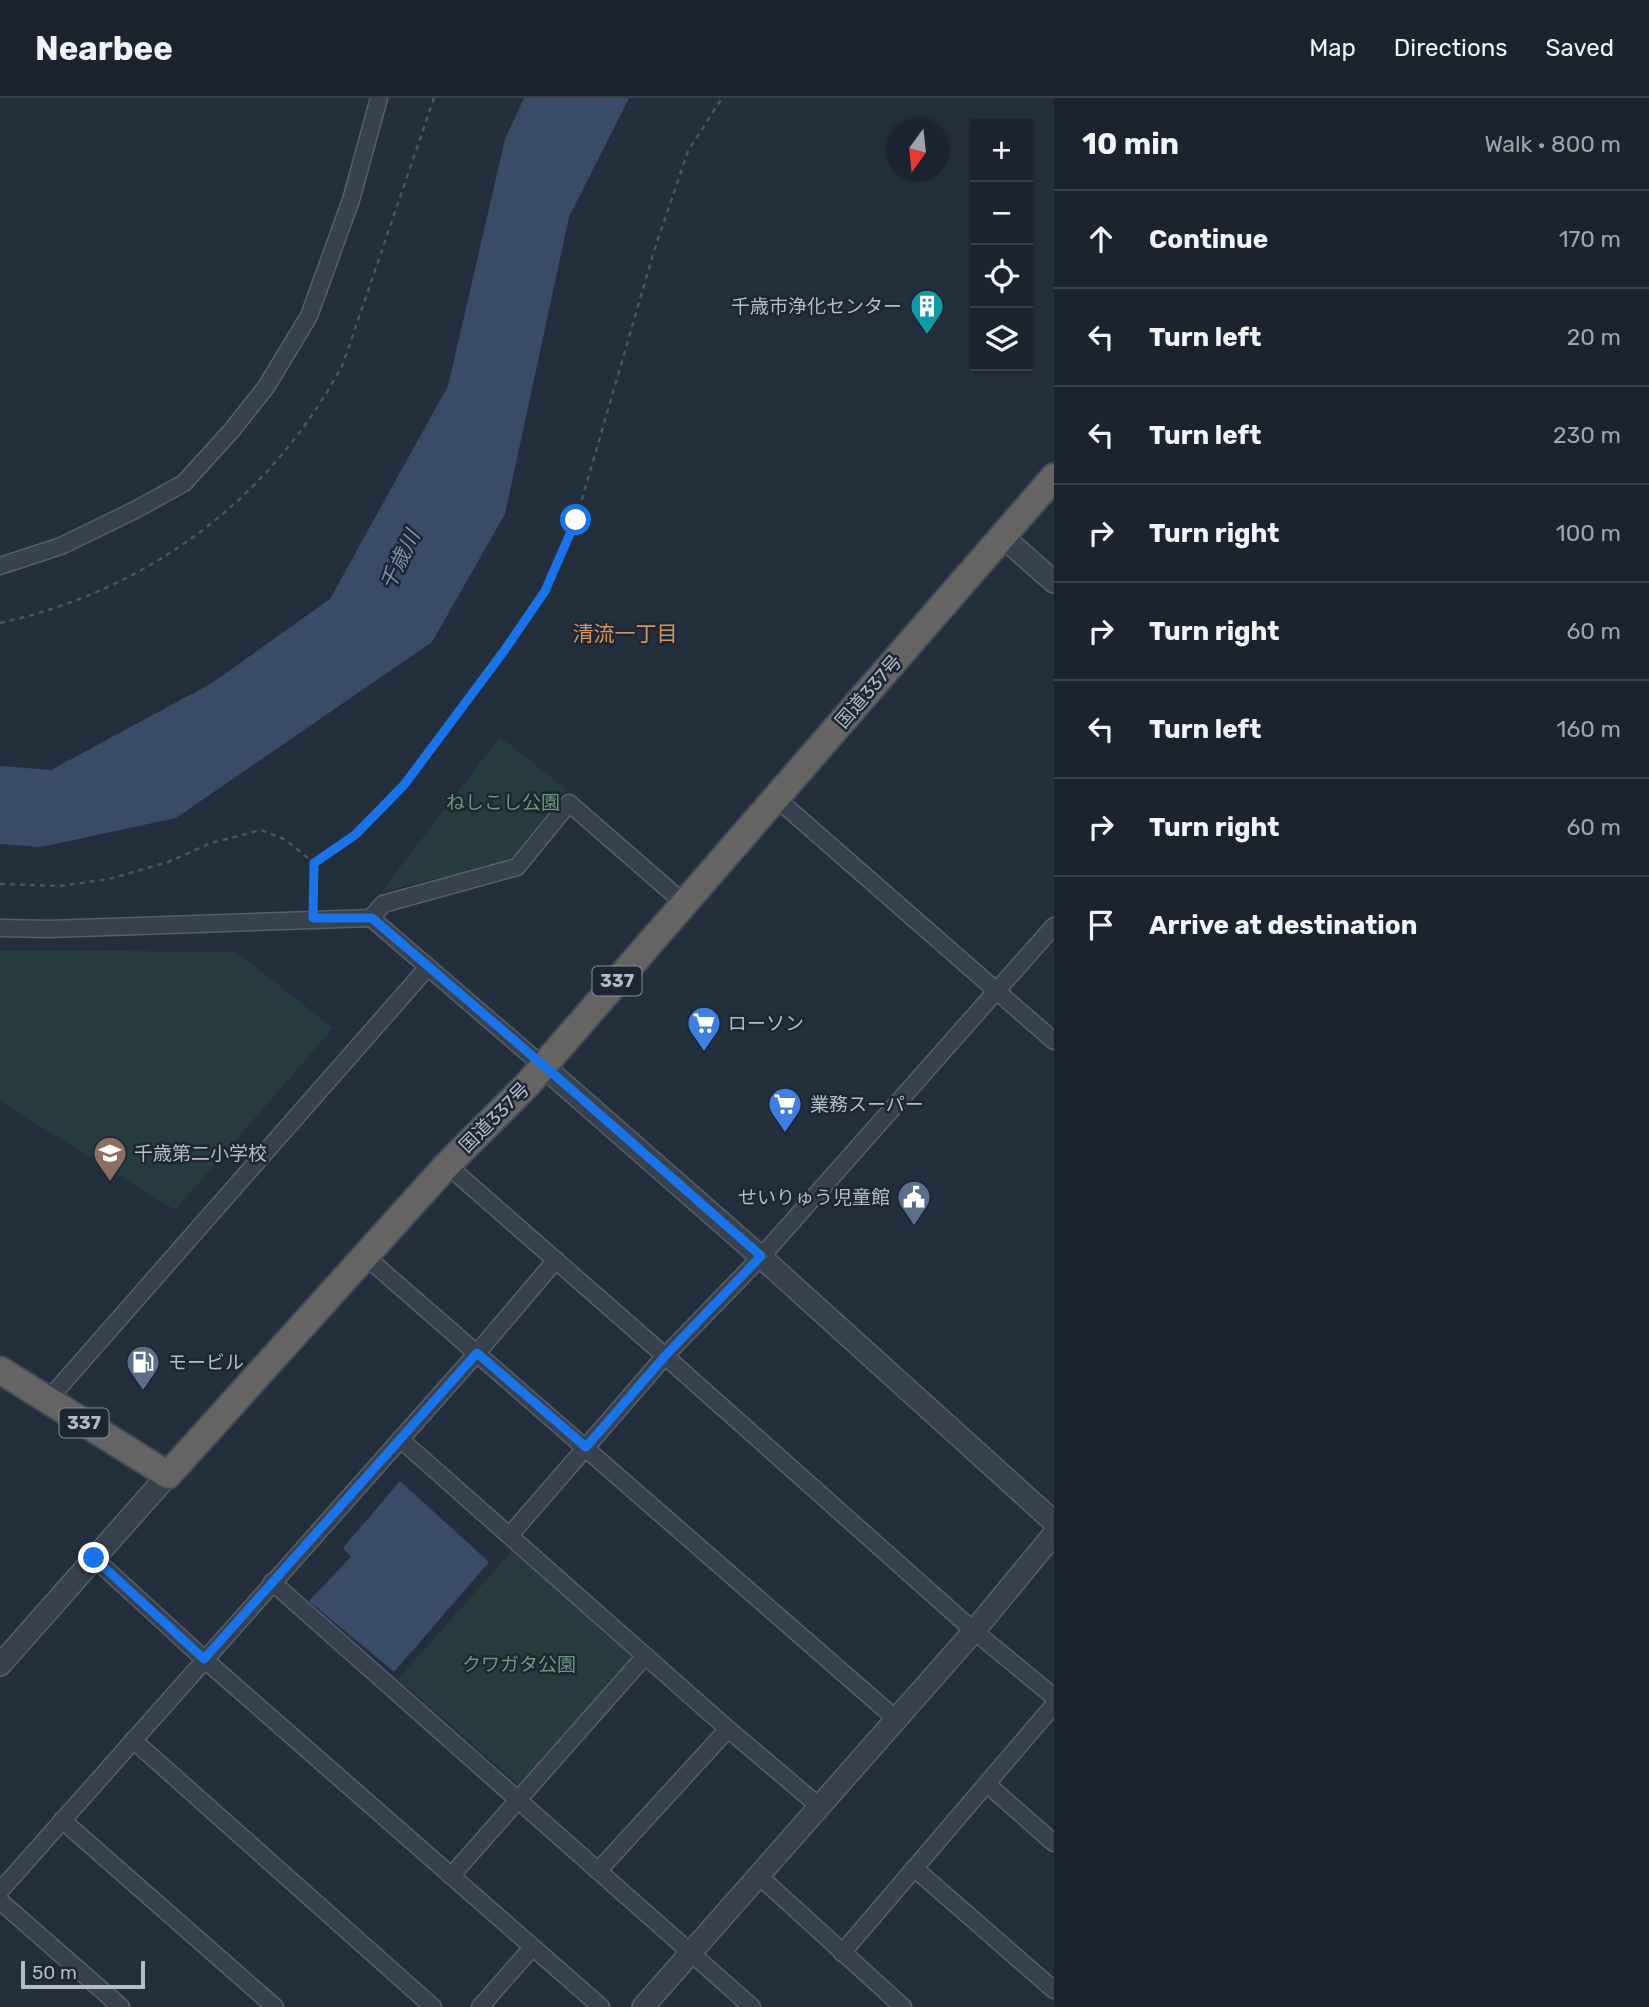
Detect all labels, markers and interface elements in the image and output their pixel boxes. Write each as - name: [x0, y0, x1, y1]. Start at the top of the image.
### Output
- text: Nearbee: [35, 29, 173, 68]
- text: Map: [1309, 34, 1356, 62]
- text: Directions: [1394, 34, 1507, 62]
- text: Saved: [1545, 34, 1614, 62]
- north arrow: [886, 119, 949, 182]
- map controls: [970, 119, 1033, 371]
- button: +: [970, 119, 1033, 182]
- text: 10 min: [1082, 126, 1179, 162]
- text: Walk · 800 m: [1484, 130, 1621, 158]
- button: −: [970, 182, 1033, 245]
- icon: ahead: [1082, 220, 1120, 258]
- text: Continue: [1149, 224, 1268, 255]
- text: 170 m: [1559, 225, 1621, 253]
- button: locate: [970, 245, 1033, 308]
- building icon: 千歳市浄化センター: [908, 287, 946, 336]
- place label: 千歳市浄化センター: [731, 295, 902, 318]
- button: layers: [970, 308, 1033, 371]
- icon: left: [1082, 318, 1120, 356]
- text: Turn left: [1149, 322, 1261, 353]
- text: 20 m: [1567, 323, 1621, 351]
- icon: left: [1082, 416, 1120, 454]
- text: Turn left: [1149, 420, 1261, 451]
- text: 230 m: [1553, 421, 1621, 449]
- route start: [560, 504, 591, 535]
- icon: right: [1082, 514, 1120, 552]
- text: Turn right: [1149, 518, 1279, 549]
- text: 100 m: [1556, 519, 1621, 547]
- water label: 千歳川: [375, 524, 425, 594]
- icon: right: [1082, 612, 1120, 650]
- text: Turn right: [1149, 616, 1279, 647]
- text: 60 m: [1566, 617, 1621, 645]
- district label: 清流一丁目: [573, 621, 678, 646]
- street label: 国道337号: [830, 650, 906, 733]
- icon: left: [1082, 710, 1120, 748]
- text: Turn left: [1149, 714, 1261, 745]
- text: 160 m: [1557, 715, 1621, 743]
- park label: ねしこし公園: [446, 791, 560, 814]
- icon: right: [1082, 808, 1120, 846]
- text: Turn right: [1149, 812, 1279, 843]
- text: 60 m: [1566, 813, 1621, 841]
- icon: arrive: [1082, 906, 1120, 944]
- text: Arrive at destination: [1149, 910, 1417, 941]
- road number: 337: [592, 966, 642, 996]
- supermarket icon: ローソン: [685, 1004, 723, 1053]
- place label: ローソン: [728, 1012, 804, 1035]
- street label: 国道337号: [455, 1078, 534, 1157]
- supermarket icon: 業務スーパー: [766, 1085, 804, 1134]
- place label: 業務スーパー: [810, 1093, 924, 1116]
- school or university icon: 千歳第二小学校: [91, 1134, 129, 1183]
- place label: 千歳第二小学校: [134, 1142, 267, 1165]
- public building icon: せいりゅう児童館: [895, 1178, 933, 1227]
- place label: せいりゅう児童館: [738, 1186, 890, 1209]
- fuel station icon: モービル: [124, 1343, 162, 1392]
- place label: モービル: [168, 1351, 244, 1374]
- road number: 337: [60, 1408, 108, 1438]
- route end: [78, 1542, 109, 1573]
- park label: クワガタ公園: [462, 1653, 576, 1676]
- scale bar: [21, 1958, 145, 1990]
- text: 50 m: [32, 1961, 77, 1984]

